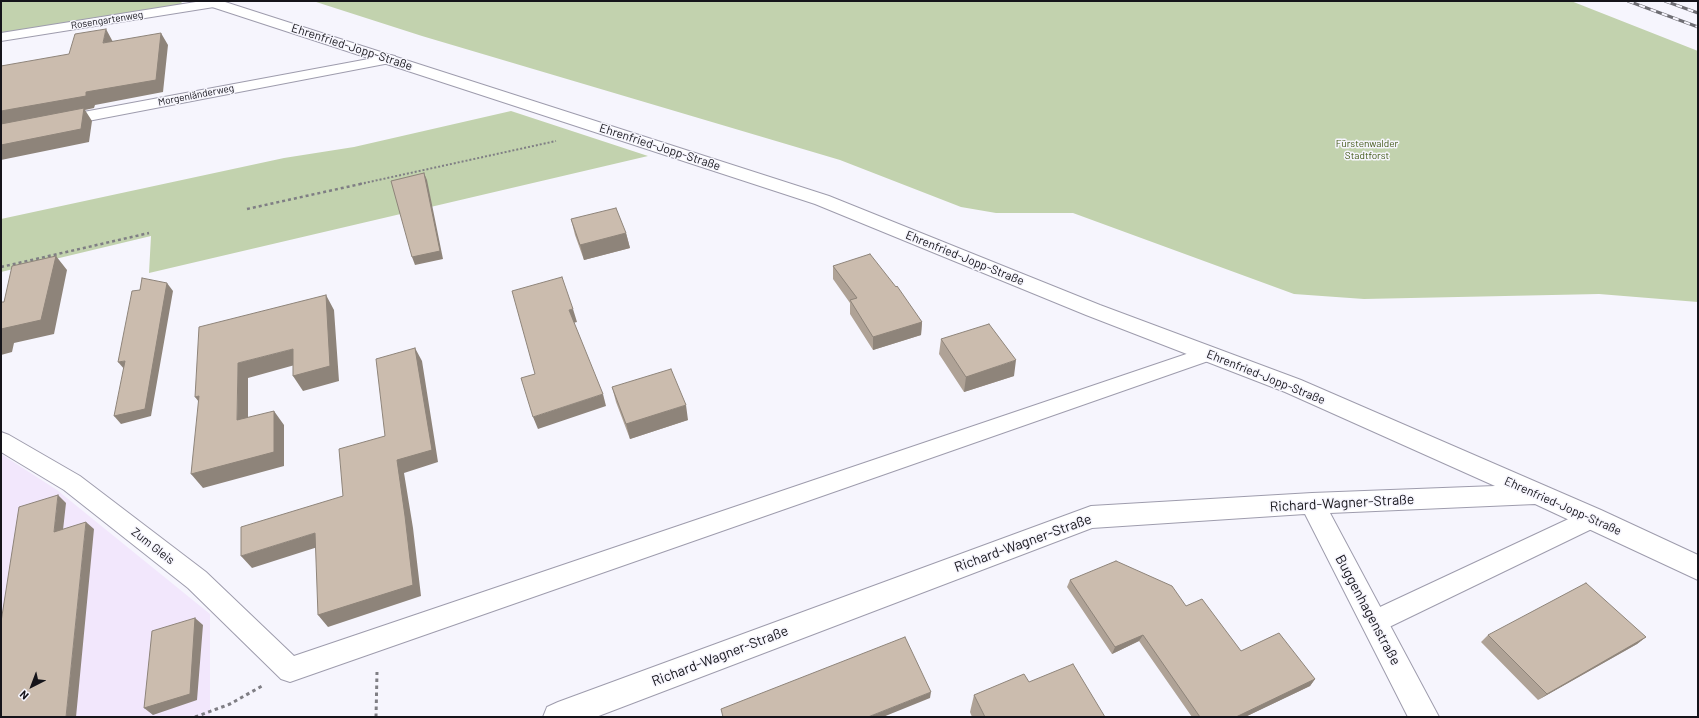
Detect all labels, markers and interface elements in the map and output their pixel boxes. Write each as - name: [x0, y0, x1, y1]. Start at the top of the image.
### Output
- street label: Rosengartenweg: [70, 8, 144, 32]
- street label: Ehrenfried-Jopp-Straße: [290, 21, 414, 73]
- street label: Morgenländerweg: [157, 82, 235, 108]
- street label: Ehrenfried-Jopp-Straße: [598, 121, 722, 173]
- park label: Fürstenwalder Stadtforst: [1336, 138, 1398, 162]
- street label: Ehrenfried-Jopp-Straße: [904, 228, 1026, 288]
- street label: Ehrenfried-Jopp-Straße: [1205, 347, 1327, 407]
- street label: Ehrenfried-Jopp-Straße: [1502, 474, 1624, 538]
- street label: Richard-Wagner-Straße: [1269, 491, 1415, 515]
- street label: Richard-Wagner-Straße: [952, 510, 1094, 576]
- street label: Zum Gleis: [129, 525, 177, 567]
- street label: Buggenhagenstraße: [1332, 552, 1404, 668]
- street label: Richard-Wagner-Straße: [649, 622, 791, 690]
- north arrow: [12, 666, 52, 706]
- text: N: [17, 688, 31, 703]

